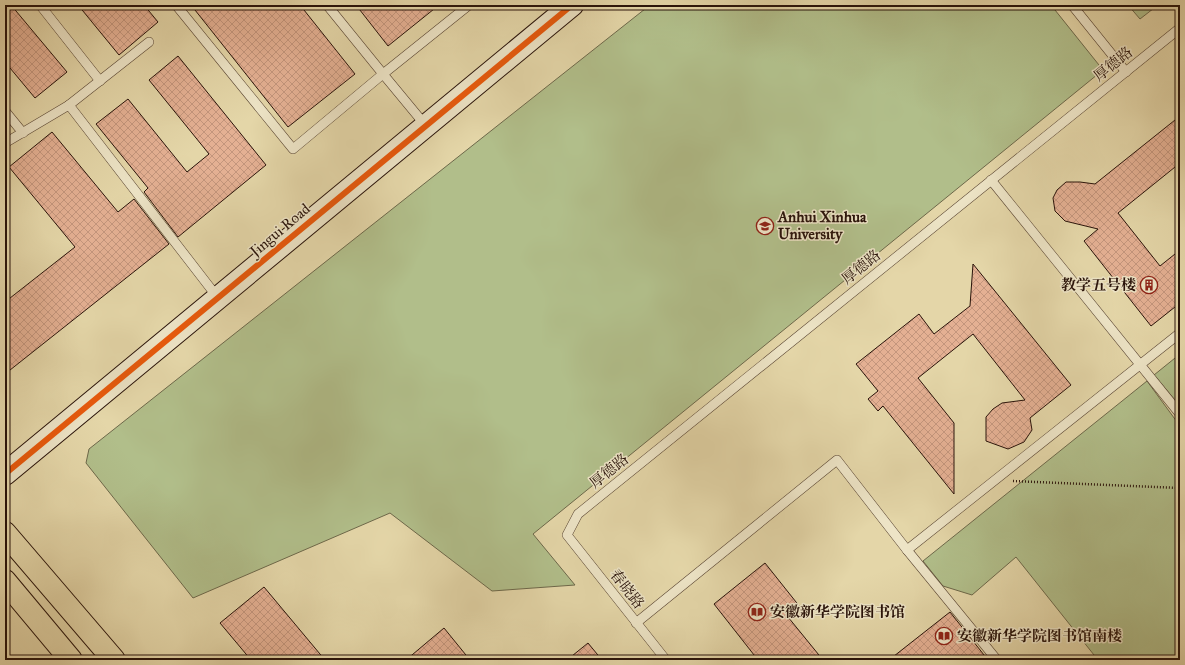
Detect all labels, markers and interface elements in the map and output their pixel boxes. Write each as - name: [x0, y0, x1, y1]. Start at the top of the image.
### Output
- street label: 厚德路: [1090, 43, 1136, 85]
- street label: Jingui Road: [245, 199, 315, 262]
- place label: Anhui Xinhua University: [777, 208, 867, 244]
- school or university icon: Anhui Xinhua University: [755, 216, 775, 236]
- street label: 厚德路: [838, 246, 884, 288]
- building icon: 教学五号楼: [1139, 275, 1159, 295]
- place label: 教学五号楼: [1061, 276, 1136, 294]
- street label: 厚德路: [586, 450, 632, 492]
- street label: 春晓路: [606, 566, 648, 612]
- library icon: 安徽新华学院图书馆: [747, 602, 767, 622]
- place label: 安徽新华学院图书馆: [770, 603, 905, 621]
- library icon: 安徽新华学院图书馆南楼: [934, 626, 954, 646]
- place label: 安徽新华学院图书馆南楼: [957, 627, 1122, 645]

